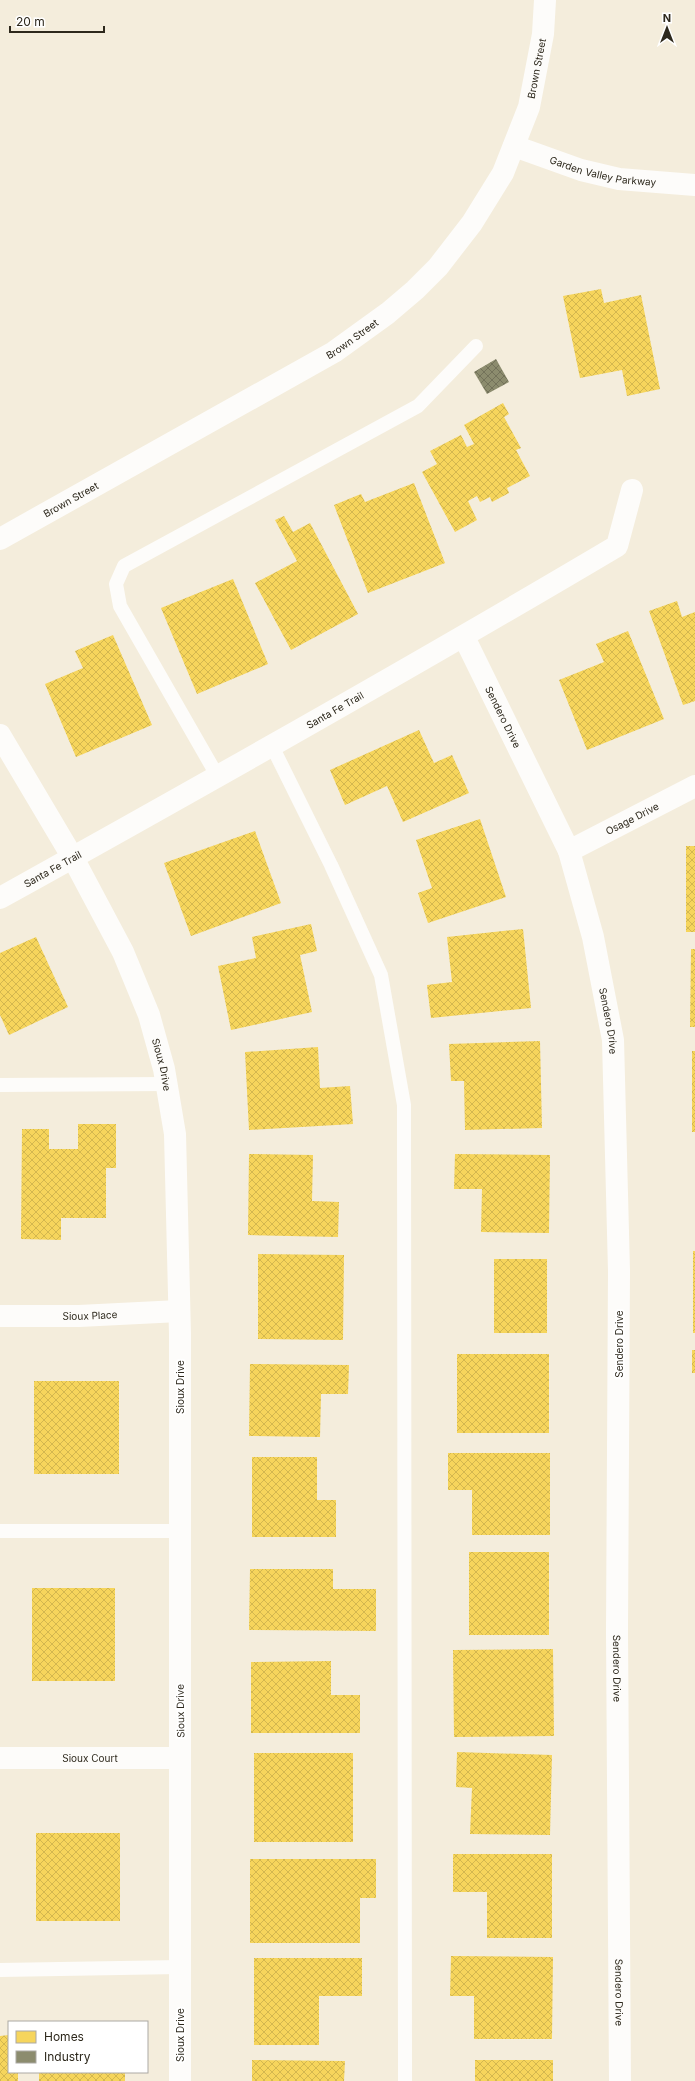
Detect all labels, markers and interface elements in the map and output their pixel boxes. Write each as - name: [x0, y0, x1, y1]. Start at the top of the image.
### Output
- scale bar: [10, 8, 104, 34]
- north arrow: [647, 8, 687, 48]
- text: N: [663, 11, 671, 25]
- text: 20 m: [16, 14, 45, 29]
- street label: Brown Street: [525, 37, 548, 100]
- street label: Garden Valley Parkway: [548, 153, 657, 188]
- street label: Brown Street: [324, 316, 381, 361]
- street label: Brown Street: [41, 479, 101, 520]
- street label: Sendero Drive: [483, 684, 524, 750]
- street label: Santa Fe Trail: [304, 689, 366, 731]
- street label: Osage Drive: [603, 800, 661, 837]
- street label: Santa Fe Trail: [22, 848, 83, 890]
- street label: Sendero Drive: [597, 987, 619, 1054]
- street label: Sioux Drive: [150, 1037, 174, 1092]
- street label: Sioux Place: [62, 1308, 118, 1322]
- street label: Sendero Drive: [613, 1310, 625, 1378]
- street label: Sioux Drive: [174, 1360, 186, 1414]
- street label: Sendero Drive: [611, 1635, 623, 1702]
- street label: Sioux Drive: [174, 1684, 186, 1738]
- street label: Sioux Court: [62, 1752, 118, 1764]
- street label: Sendero Drive: [613, 1959, 626, 2026]
- street label: Sioux Drive: [174, 2008, 186, 2062]
- legend: [8, 2021, 148, 2073]
- text: Homes: [44, 2029, 84, 2044]
- text: Industry: [44, 2049, 91, 2064]

